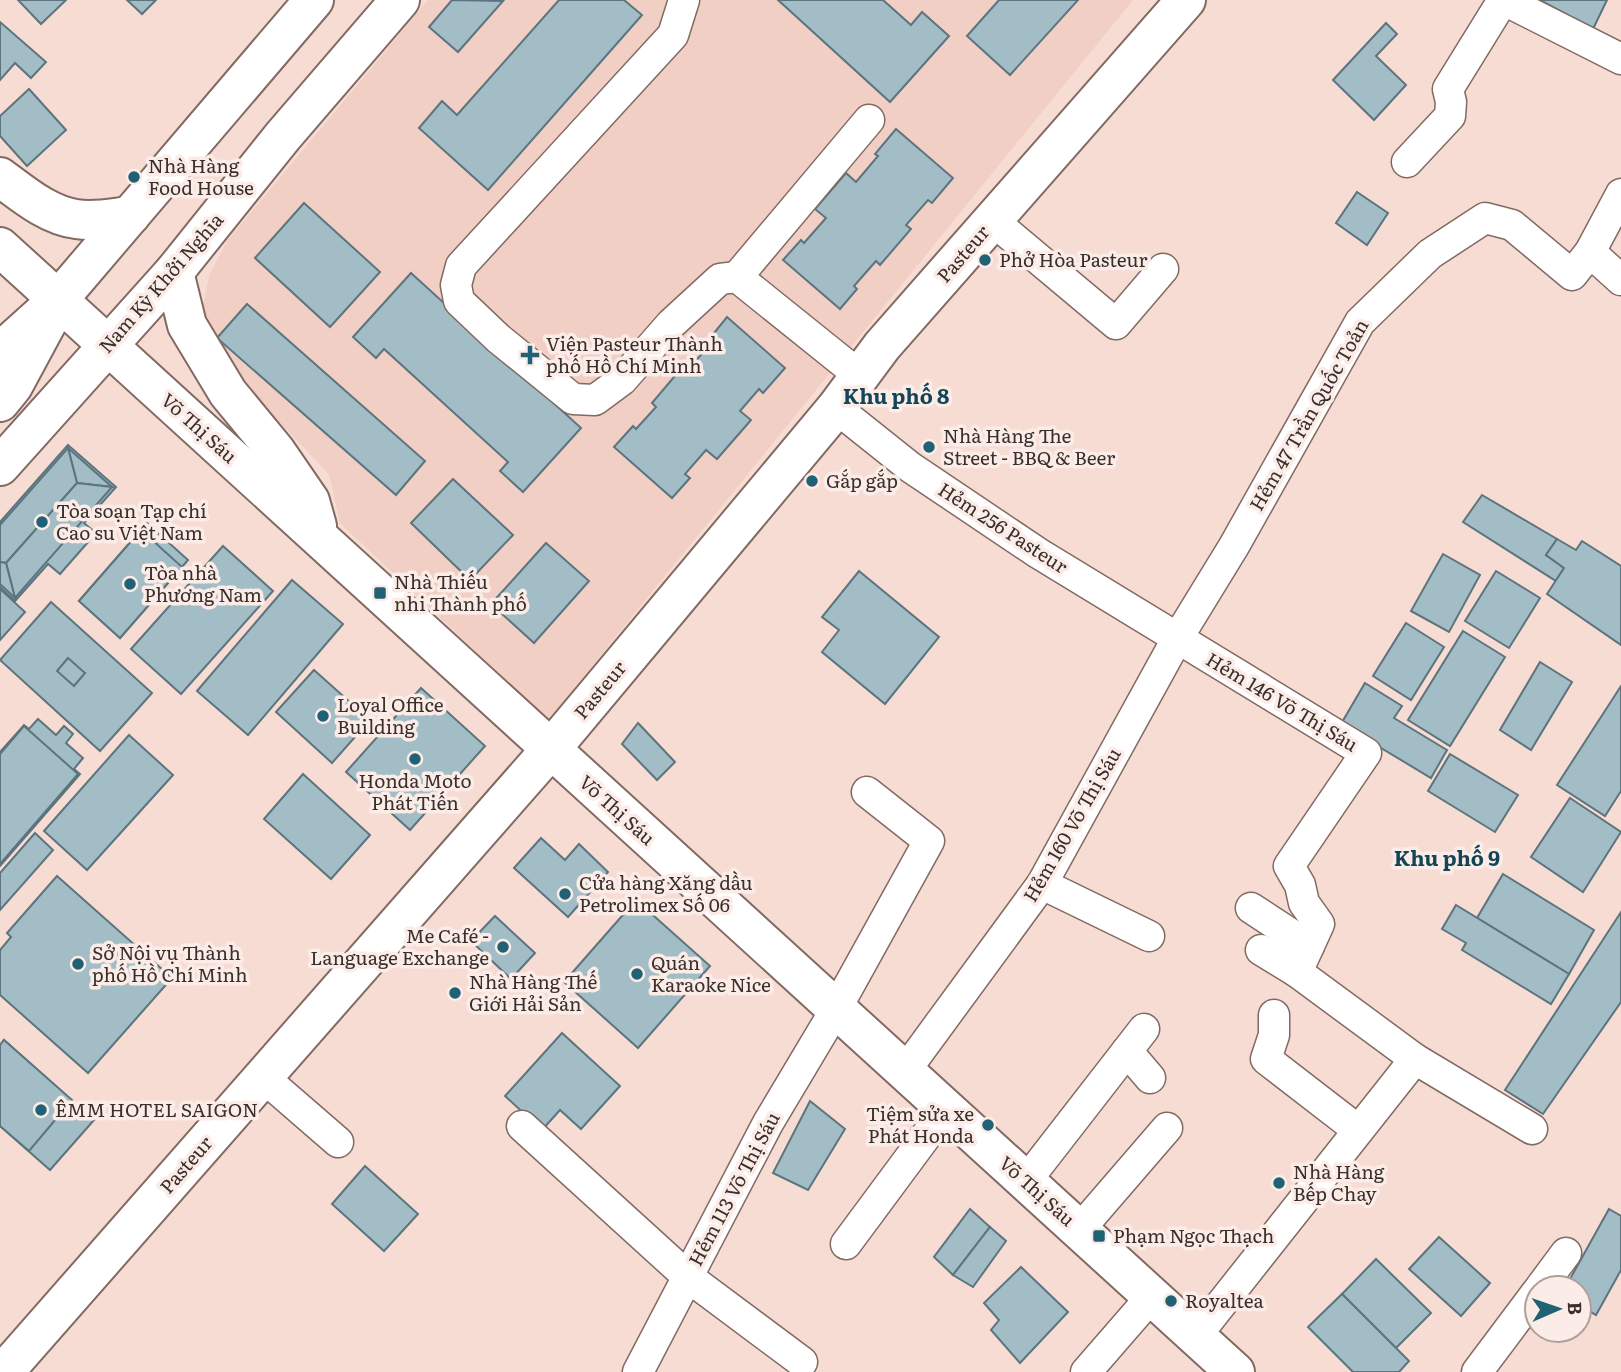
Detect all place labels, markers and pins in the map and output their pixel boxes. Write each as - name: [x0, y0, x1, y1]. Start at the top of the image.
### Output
- place label: Nhà Hàng Food House: [148, 151, 254, 201]
- marker: Nhà Hàng Food House: [126, 169, 142, 185]
- place label: Phở Hòa Pasteur: [999, 245, 1148, 273]
- marker: Phở Hòa Pasteur: [977, 252, 993, 268]
- place label: Viện Pasteur Thành phố Hồ Chí Minh: [546, 329, 723, 379]
- marker: Viện Pasteur Thành phố Hồ Chí Minh: [520, 345, 540, 365]
- place label: Nhà Hàng The Street - BBQ & Beer: [943, 421, 1115, 471]
- marker: Nhà Hàng The Street - BBQ & Beer: [921, 439, 937, 455]
- place label: Gắp gắp: [826, 466, 898, 494]
- marker: Gắp gắp: [804, 473, 820, 489]
- place label: Tòa soạn Tạp chí Cao su Việt Nam: [56, 496, 207, 546]
- marker: Tòa soạn Tạp chí Cao su Việt Nam: [34, 514, 50, 530]
- place label: Tòa nhà Phương Nam: [144, 558, 262, 608]
- place label: Nhà Thiếu nhi Thành phố: [394, 567, 527, 617]
- marker: Tòa nhà Phương Nam: [122, 576, 138, 592]
- marker: Nhà Thiếu nhi Thành phố: [372, 585, 388, 601]
- place label: Loyal Office Building: [337, 690, 444, 740]
- marker: Loyal Office Building: [315, 708, 331, 724]
- marker: Honda Moto Phát Tiến: [407, 751, 423, 767]
- place label: Honda Moto Phát Tiến: [358, 766, 472, 816]
- place label: Cửa hàng Xăng dầu Petrolimex Số 06: [579, 868, 753, 918]
- marker: Cửa hàng Xăng dầu Petrolimex Số 06: [557, 886, 573, 902]
- place label: Me Café - Language Exchange: [310, 921, 489, 971]
- place label: Sở Nội vụ Thành phố Hồ Chí Minh: [92, 938, 248, 988]
- marker: Me Café - Language Exchange: [495, 939, 511, 955]
- place label: Quán Karaoke Nice: [651, 948, 771, 998]
- marker: Sở Nội vụ Thành phố Hồ Chí Minh: [70, 956, 86, 972]
- marker: Quán Karaoke Nice: [629, 966, 645, 982]
- place label: Nhà Hàng Thế Giới Hải Sản: [469, 967, 598, 1017]
- marker: Nhà Hàng Thế Giới Hải Sản: [447, 985, 463, 1001]
- place label: ÊMM HOTEL SAIGON: [55, 1095, 258, 1123]
- place label: Tiệm sửa xe Phát Honda: [866, 1099, 975, 1149]
- marker: ÊMM HOTEL SAIGON: [33, 1102, 49, 1118]
- marker: Tiệm sửa xe Phát Honda: [980, 1117, 996, 1133]
- place label: Nhà Hàng Bếp Chay: [1293, 1157, 1385, 1207]
- marker: Nhà Hàng Bếp Chay: [1271, 1175, 1287, 1191]
- place label: Phạm Ngọc Thạch: [1113, 1221, 1274, 1249]
- marker: Phạm Ngọc Thạch: [1091, 1228, 1107, 1244]
- place label: Royaltea: [1185, 1286, 1265, 1314]
- marker: Royaltea: [1163, 1293, 1179, 1309]

